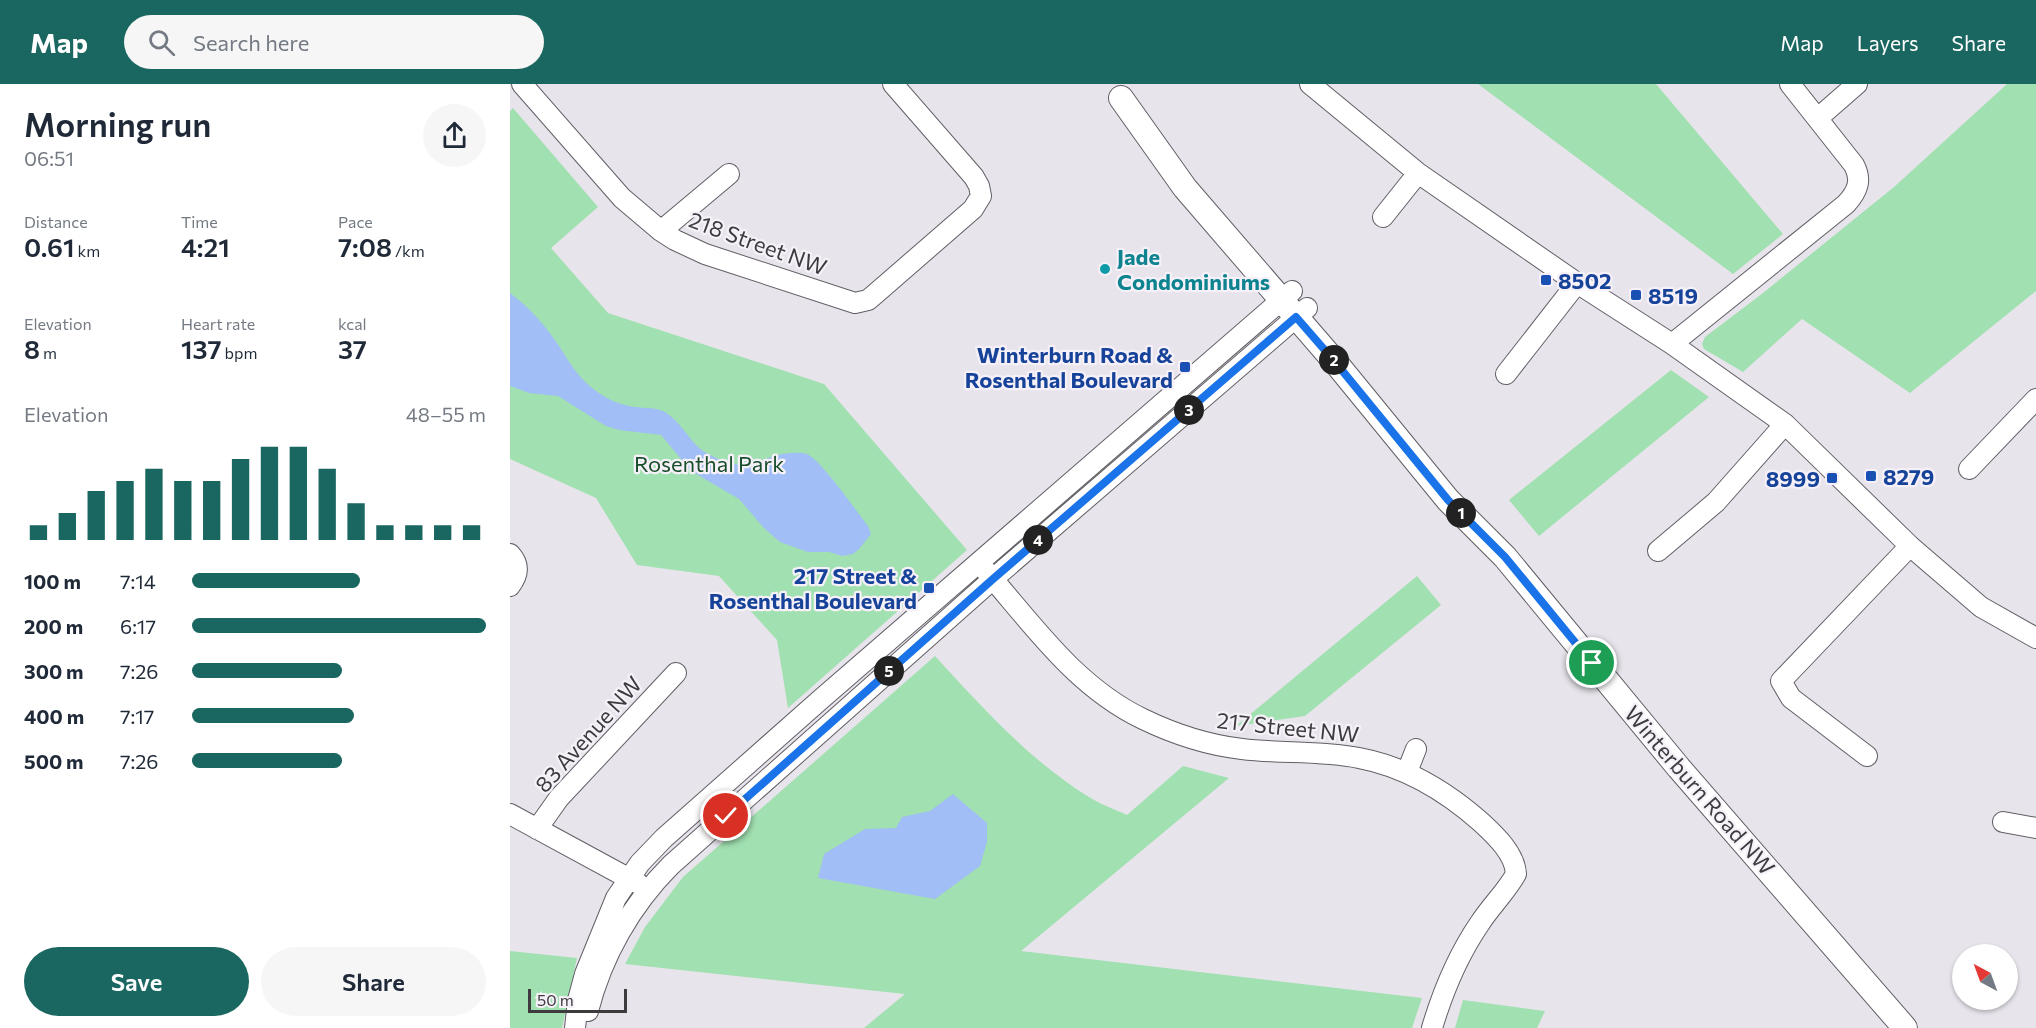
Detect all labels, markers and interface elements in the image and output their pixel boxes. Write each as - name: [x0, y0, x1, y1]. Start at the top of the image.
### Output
- search box: [124, 15, 544, 69]
- text: Map: [30, 25, 88, 59]
- icon: search: [145, 26, 178, 59]
- text: Search here: [193, 29, 309, 56]
- text: Map: [1780, 30, 1824, 55]
- text: Layers: [1857, 30, 1919, 55]
- text: Share: [1952, 30, 2006, 55]
- text: Morning run: [24, 103, 211, 144]
- button: share: [423, 104, 486, 167]
- text: 06:51: [24, 146, 74, 170]
- street label: 218 Street NW: [685, 206, 831, 280]
- text: Distance: [24, 212, 88, 231]
- text: Time: [181, 212, 218, 231]
- text: Pace: [338, 212, 373, 231]
- text: 0.61: [24, 231, 75, 262]
- text: 4:21: [181, 231, 230, 262]
- text: 7:08: [338, 231, 392, 262]
- text: km: [75, 241, 100, 260]
- text: /km: [392, 241, 425, 260]
- place label: Jade Condominiums: [1117, 243, 1270, 295]
- marker: Jade Condominiums: [1098, 262, 1112, 276]
- place label: 8502: [1558, 267, 1611, 294]
- marker: 8502: [1539, 273, 1553, 287]
- place label: 8519: [1648, 282, 1698, 309]
- marker: 8519: [1629, 288, 1643, 302]
- text: Elevation: [24, 314, 92, 333]
- text: Heart rate: [181, 314, 255, 333]
- text: kcal: [338, 314, 367, 333]
- text: 8: [24, 333, 40, 364]
- text: 137: [181, 333, 222, 364]
- text: 37: [338, 333, 367, 364]
- place label: Winterburn Road & Rosenthal Boulevard: [965, 341, 1173, 393]
- text: m: [40, 343, 57, 362]
- text: bpm: [222, 343, 257, 362]
- pin: 2: [1319, 345, 1349, 375]
- text: 2: [1329, 350, 1339, 369]
- marker: Winterburn Road & Rosenthal Boulevard: [1178, 360, 1192, 374]
- pin: 3: [1174, 395, 1204, 425]
- text: 3: [1184, 400, 1194, 419]
- text: Elevation: [24, 402, 109, 426]
- text: 48–55 m: [406, 402, 486, 426]
- park label: Rosenthal Park: [634, 450, 784, 477]
- place label: 8279: [1883, 463, 1934, 490]
- place label: 8999: [1766, 465, 1820, 492]
- marker: 8279: [1864, 469, 1878, 483]
- marker: 8999: [1825, 471, 1839, 485]
- pin: 1: [1446, 498, 1476, 528]
- text: 1: [1457, 503, 1465, 522]
- pin: 4: [1023, 525, 1053, 555]
- text: 4: [1033, 530, 1043, 549]
- place label: 217 Street & Rosenthal Boulevard: [709, 562, 917, 614]
- text: 100 m: [24, 569, 81, 593]
- text: 7:14: [120, 569, 156, 593]
- marker: 217 Street & Rosenthal Boulevard: [922, 581, 936, 595]
- text: 200 m: [24, 614, 83, 638]
- text: 6:17: [120, 614, 156, 638]
- pin: [1566, 637, 1617, 688]
- icon: arrive: [1575, 646, 1608, 679]
- pin: 5: [874, 656, 904, 686]
- text: 300 m: [24, 659, 84, 683]
- text: 7:26: [120, 659, 158, 683]
- text: 5: [884, 661, 894, 680]
- street label: 83 Avenue NW: [529, 670, 647, 798]
- street label: Winterburn Road NW: [1619, 700, 1781, 880]
- text: 400 m: [24, 704, 84, 728]
- text: 7:17: [120, 704, 154, 728]
- street label: 217 Street NW: [1216, 706, 1360, 748]
- text: 500 m: [24, 749, 84, 773]
- text: 7:26: [120, 749, 158, 773]
- pin: [700, 790, 751, 841]
- icon: check: [709, 799, 742, 832]
- north arrow: [1952, 944, 2018, 1010]
- map controls: [1952, 944, 2018, 1010]
- button: Save: [24, 947, 249, 1016]
- button: Share: [261, 947, 486, 1016]
- scale bar: [528, 986, 627, 1014]
- text: 50 m: [537, 990, 574, 1009]

